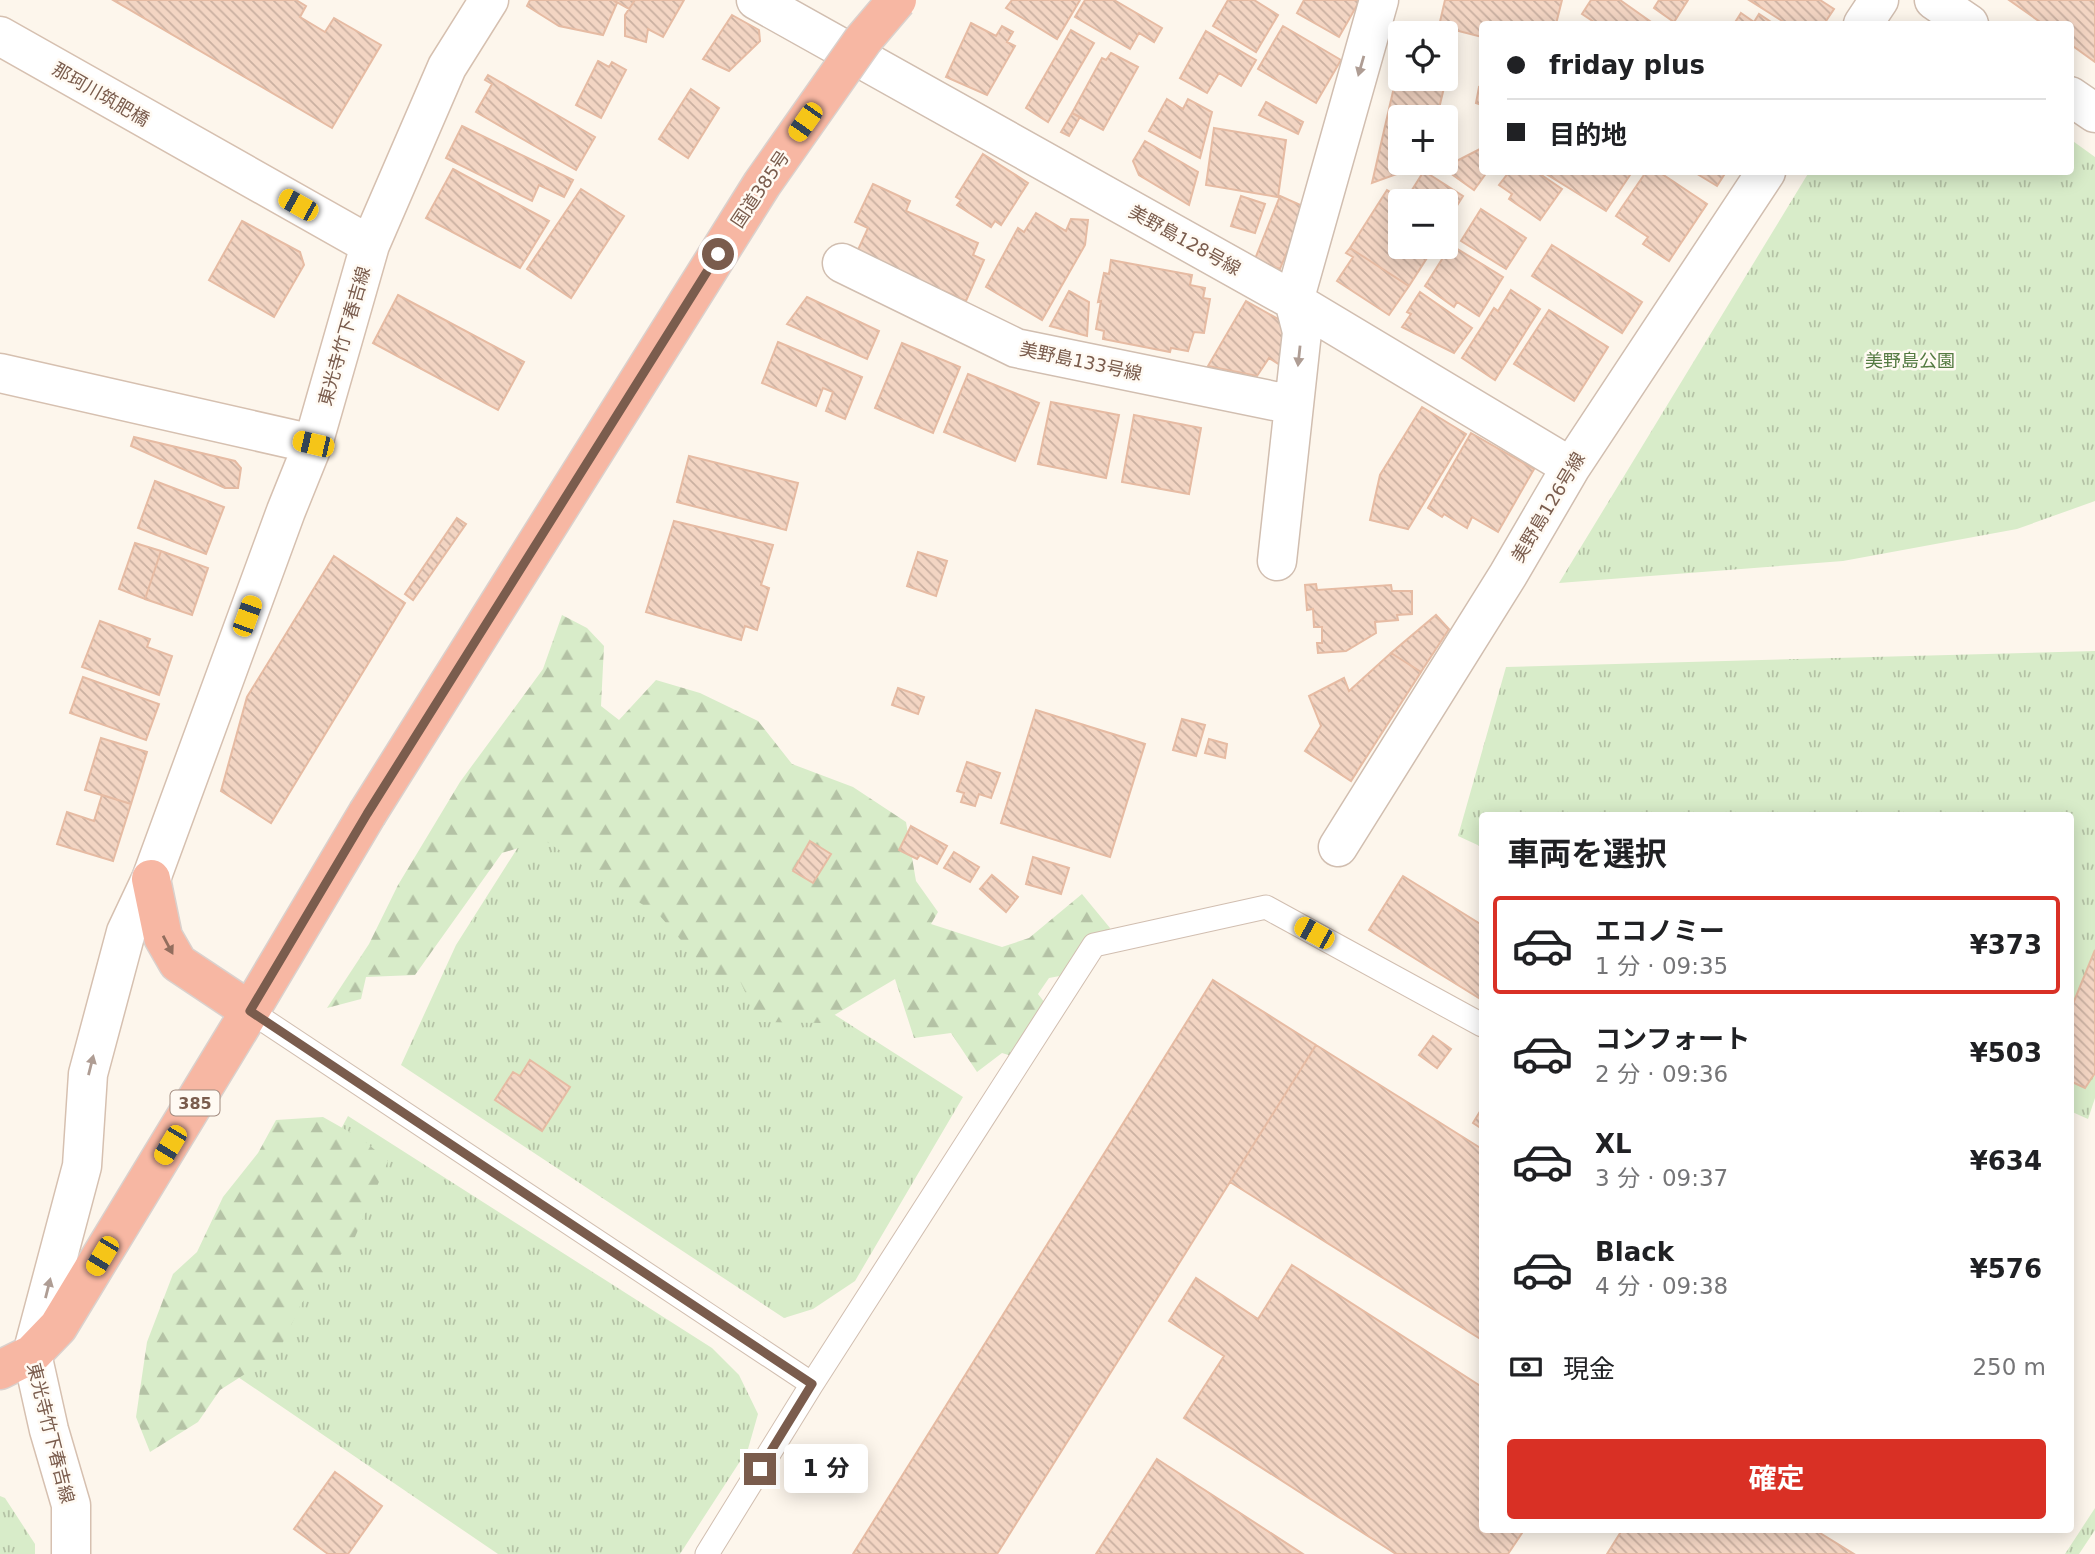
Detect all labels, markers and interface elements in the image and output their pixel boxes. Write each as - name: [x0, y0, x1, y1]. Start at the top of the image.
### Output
- map controls: [1388, 21, 1458, 259]
- button: locate: [1388, 21, 1458, 91]
- text: friday plus: [1549, 50, 1705, 80]
- one-way arrow: [1355, 55, 1366, 77]
- street label: 那珂川筑肥橋: [49, 58, 153, 130]
- car: [785, 99, 826, 145]
- button: +: [1388, 105, 1458, 175]
- text: 目的地: [1549, 120, 1627, 150]
- street label: 国道385号: [727, 147, 793, 231]
- car: [275, 186, 322, 224]
- button: −: [1388, 189, 1458, 259]
- street label: 美野島128号線: [1126, 201, 1244, 279]
- route start: [702, 238, 734, 270]
- street label: 東光寺竹下春吉線: [314, 264, 374, 408]
- street label: 美野島133号線: [1018, 338, 1144, 384]
- one-way arrow: [1293, 346, 1304, 368]
- park label: 美野島公園: [1865, 350, 1955, 371]
- car: [291, 429, 336, 459]
- street label: 美野島126号線: [1507, 448, 1589, 566]
- car: [230, 593, 265, 639]
- text: 車両を選択: [1507, 835, 1667, 873]
- car: [1291, 914, 1338, 952]
- icon: car: [1511, 914, 1574, 977]
- text: エコノミー: [1595, 916, 1725, 946]
- text: ¥373: [1970, 930, 2042, 960]
- one-way arrow: [163, 935, 174, 955]
- text: 1 分 · 09:35: [1595, 953, 1728, 979]
- icon: car: [1511, 1022, 1574, 1085]
- text: コンフォート: [1595, 1024, 1750, 1054]
- text: ¥503: [1970, 1038, 2042, 1068]
- one-way arrow: [86, 1054, 97, 1076]
- text: 2 分 · 09:36: [1595, 1061, 1728, 1087]
- road number: 385: [170, 1091, 220, 1116]
- car: [151, 1122, 190, 1168]
- text: XL: [1595, 1129, 1632, 1159]
- icon: car: [1511, 1130, 1574, 1193]
- text: ¥634: [1970, 1146, 2042, 1176]
- text: 3 分 · 09:37: [1595, 1165, 1728, 1191]
- car: [83, 1233, 122, 1279]
- text: Black: [1595, 1237, 1674, 1267]
- icon: car: [1511, 1238, 1574, 1301]
- text: ¥576: [1970, 1254, 2042, 1284]
- text: 4 分 · 09:38: [1595, 1273, 1728, 1299]
- one-way arrow: [43, 1276, 54, 1298]
- icon: cash: [1507, 1348, 1545, 1386]
- text: 現金: [1563, 1354, 1615, 1384]
- text: 250 m: [1972, 1354, 2046, 1380]
- street label: 東光寺竹下春吉線: [23, 1361, 79, 1505]
- button: 確定: [1507, 1439, 2046, 1519]
- callout: 1 分: [784, 1444, 868, 1494]
- route end: [744, 1453, 776, 1485]
- text: 1 分: [802, 1455, 850, 1481]

